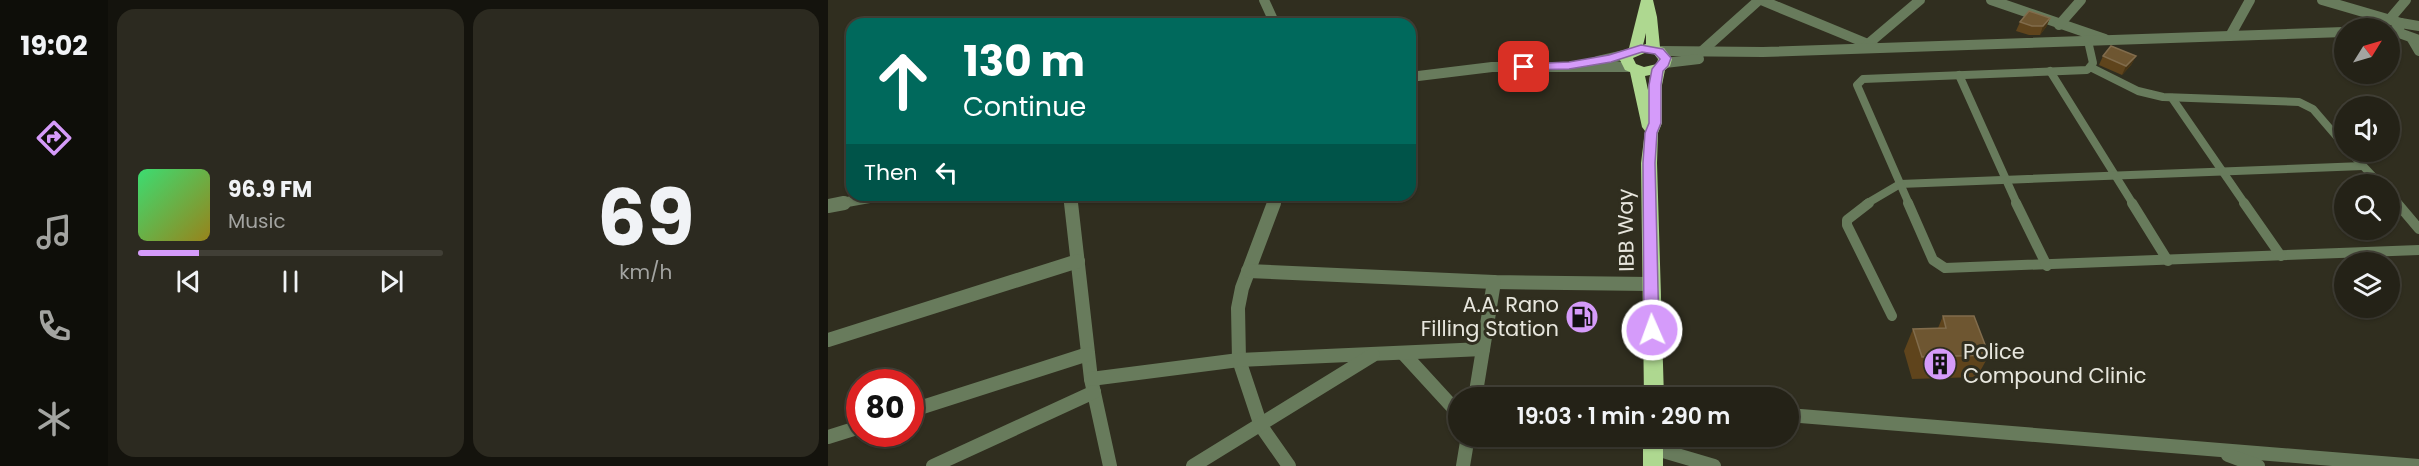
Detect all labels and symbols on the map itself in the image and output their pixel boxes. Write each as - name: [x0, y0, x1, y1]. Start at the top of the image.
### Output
- north arrow: [2334, 18, 2400, 84]
- pin: [1498, 41, 1549, 92]
- street label: IBB Way: [1610, 188, 1641, 272]
- place label: A.A. Rano Filling Station: [1421, 290, 1559, 343]
- position arrow: [1620, 298, 1684, 362]
- fuel station icon: A.A. Rano Filling Station: [1564, 299, 1600, 335]
- place label: Police Compound Clinic: [1963, 337, 2147, 390]
- building icon: Police Compound Clinic: [1922, 346, 1958, 382]
- speed limit sign: 80: [846, 369, 924, 447]

